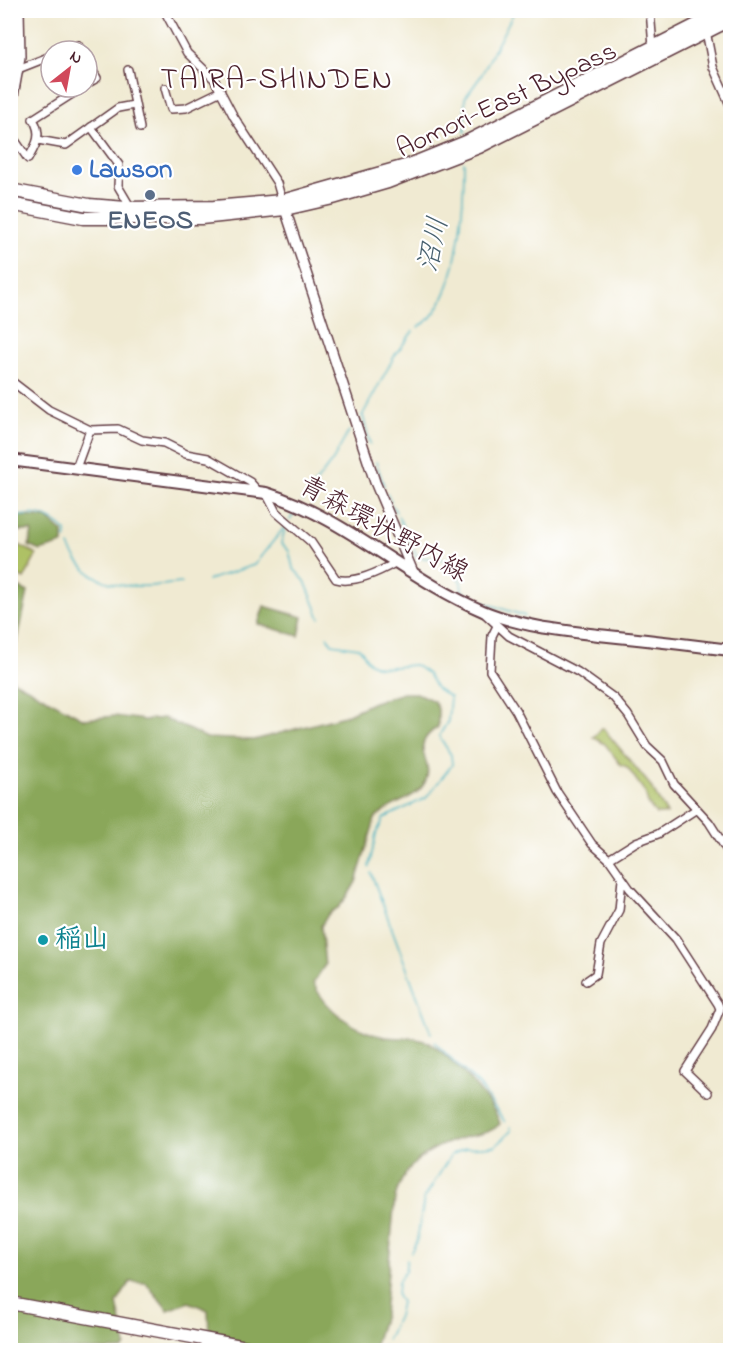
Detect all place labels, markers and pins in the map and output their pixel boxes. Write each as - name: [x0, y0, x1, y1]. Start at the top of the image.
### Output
- place label: Lawson: [89, 151, 172, 190]
- marker: Lawson: [70, 163, 84, 177]
- marker: ENEOS: [143, 188, 157, 202]
- place label: ENEOS: [107, 202, 193, 241]
- place label: 稲山: [55, 921, 109, 960]
- marker: 稲山: [36, 933, 50, 947]

